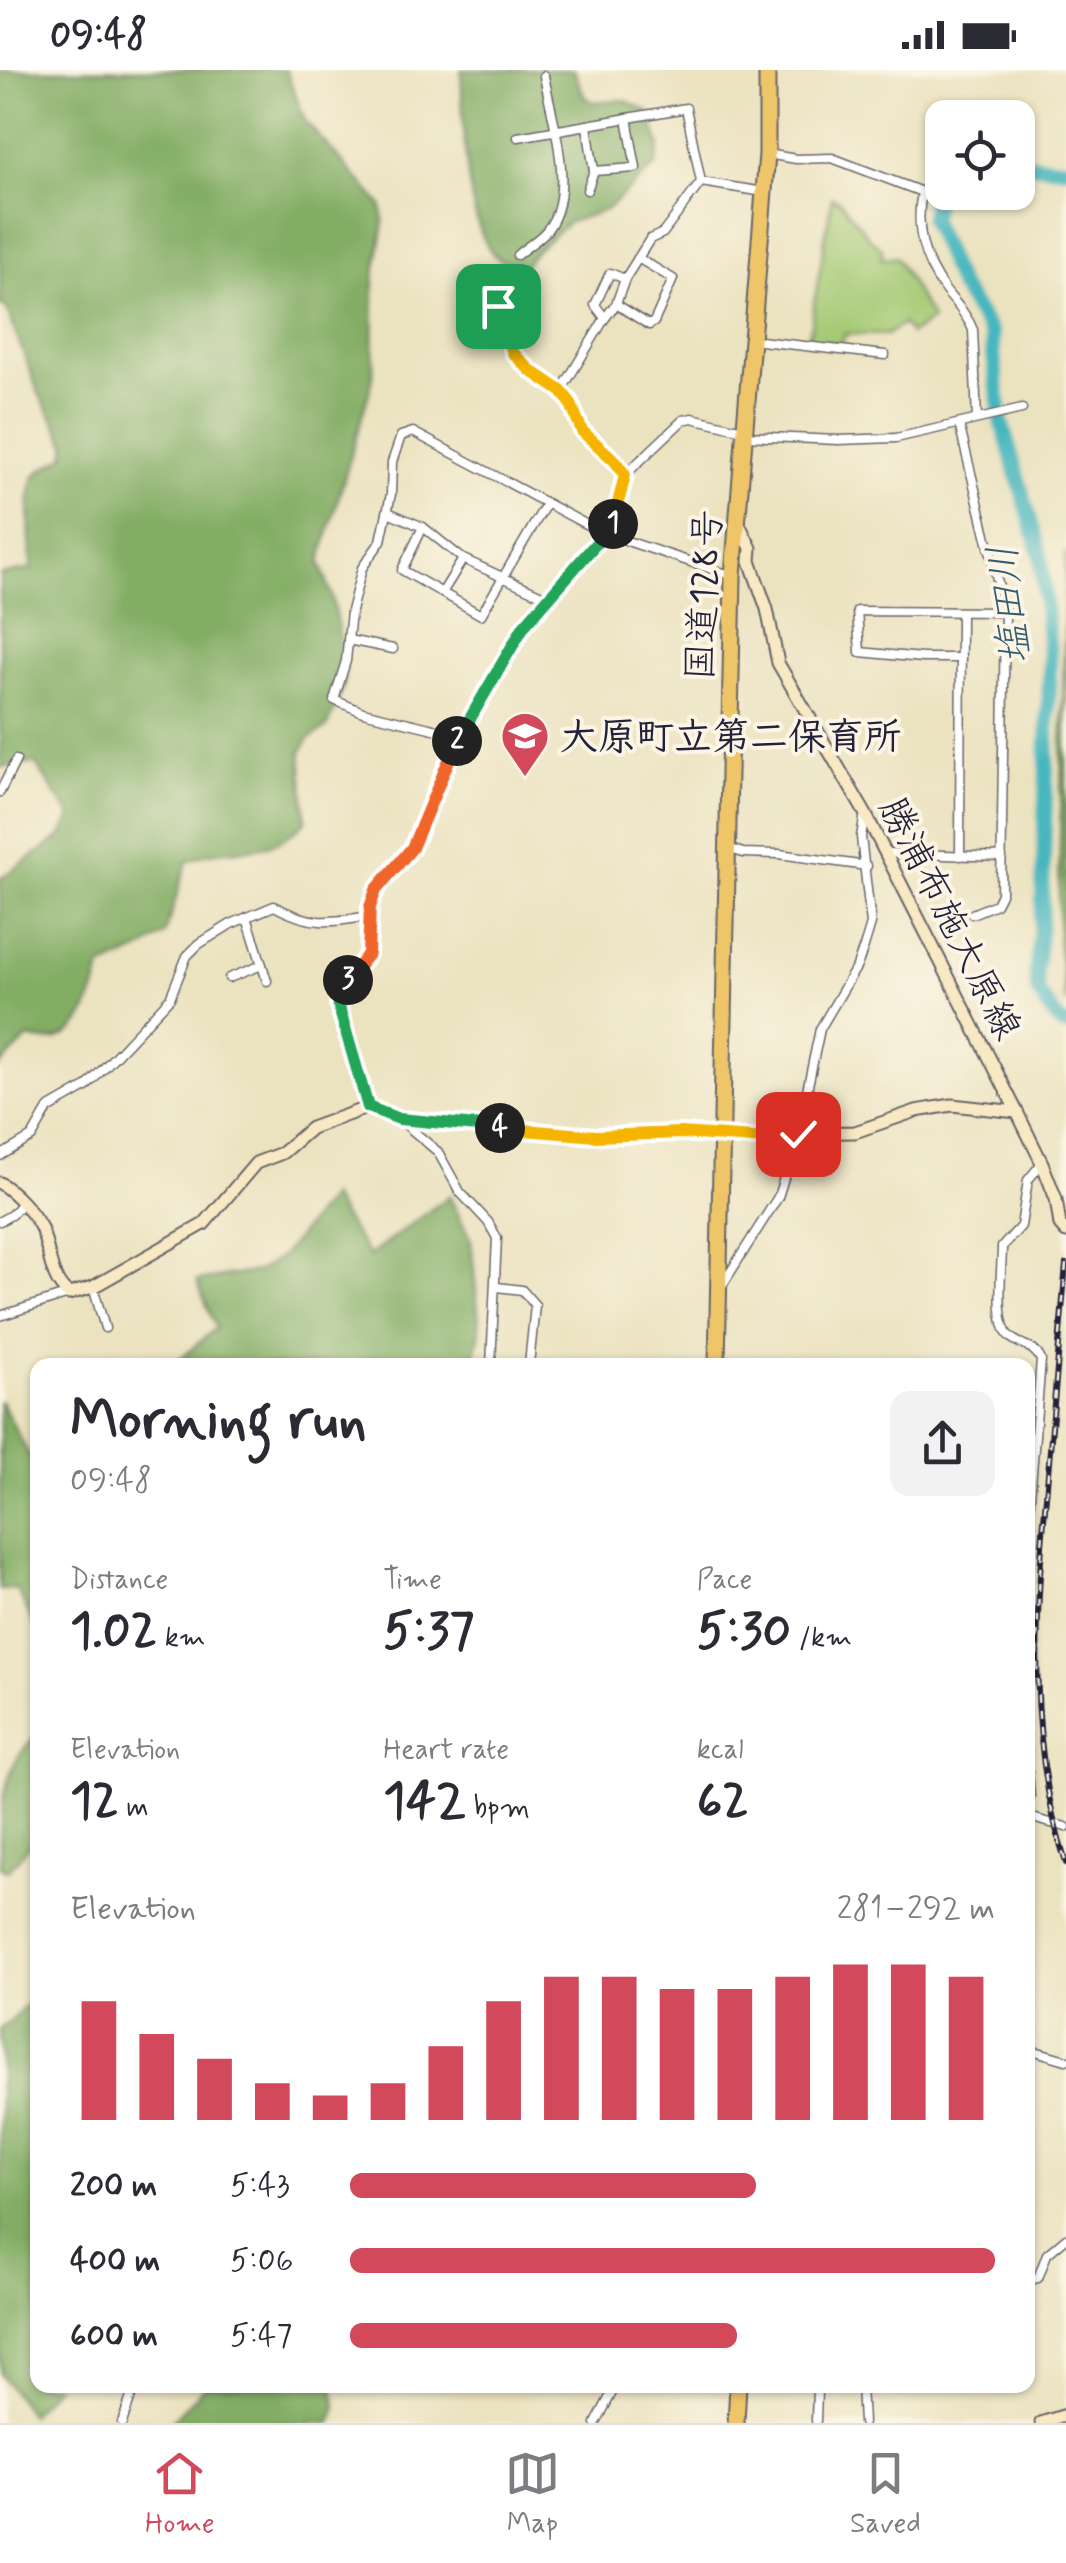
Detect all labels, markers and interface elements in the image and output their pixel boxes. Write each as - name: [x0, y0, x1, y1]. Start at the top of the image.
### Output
- text: 09:48: [50, 11, 147, 60]
- map controls: [925, 100, 1035, 210]
- button: locate: [925, 100, 1035, 210]
- pin: [456, 264, 541, 349]
- icon: arrive: [471, 279, 526, 334]
- pin: 1: [588, 499, 638, 549]
- text: 1: [607, 505, 619, 542]
- street label: 国道128号: [677, 508, 734, 682]
- water label: 塩田川: [978, 542, 1044, 667]
- school or university icon: 大原町立第二保育所: [499, 710, 551, 778]
- place label: 大原町立第二保育所: [560, 714, 902, 763]
- pin: 2: [432, 716, 482, 766]
- text: 2: [450, 722, 464, 759]
- street label: 勝浦布施大原線: [867, 790, 1031, 1049]
- pin: 3: [323, 955, 373, 1005]
- text: 3: [342, 961, 354, 998]
- pin: [756, 1092, 841, 1177]
- pin: 4: [475, 1103, 525, 1153]
- icon: check: [771, 1107, 826, 1162]
- text: 4: [492, 1109, 508, 1146]
- text: Morning run: [70, 1386, 367, 1458]
- button: share: [890, 1391, 995, 1496]
- text: 09:48: [70, 1460, 152, 1502]
- text: Distance: [70, 1562, 168, 1599]
- text: Time: [383, 1562, 442, 1599]
- text: Pace: [697, 1562, 752, 1599]
- text: 1.02: [70, 1599, 157, 1665]
- text: 5:37: [383, 1599, 474, 1665]
- text: 5:30: [697, 1599, 791, 1665]
- text: km: [157, 1620, 206, 1657]
- text: /km: [791, 1620, 852, 1657]
- text: Elevation: [70, 1732, 180, 1769]
- text: Heart rate: [383, 1732, 509, 1769]
- text: kcal: [697, 1732, 744, 1769]
- text: 12: [70, 1769, 119, 1835]
- text: 142: [383, 1769, 466, 1835]
- text: 62: [697, 1769, 749, 1835]
- text: m: [119, 1790, 149, 1827]
- text: bpm: [466, 1790, 530, 1827]
- text: Elevation: [70, 1888, 196, 1930]
- text: 281–292 m: [837, 1888, 995, 1930]
- text: 200 m: [70, 2165, 157, 2207]
- text: 5:43: [230, 2165, 290, 2207]
- text: 400 m: [70, 2240, 160, 2282]
- text: 5:06: [230, 2240, 293, 2282]
- text: 600 m: [70, 2315, 158, 2357]
- text: 5:47: [230, 2315, 292, 2357]
- tab: Home: [145, 2446, 215, 2543]
- tab: Map: [505, 2446, 560, 2543]
- tab: Saved: [850, 2446, 921, 2543]

